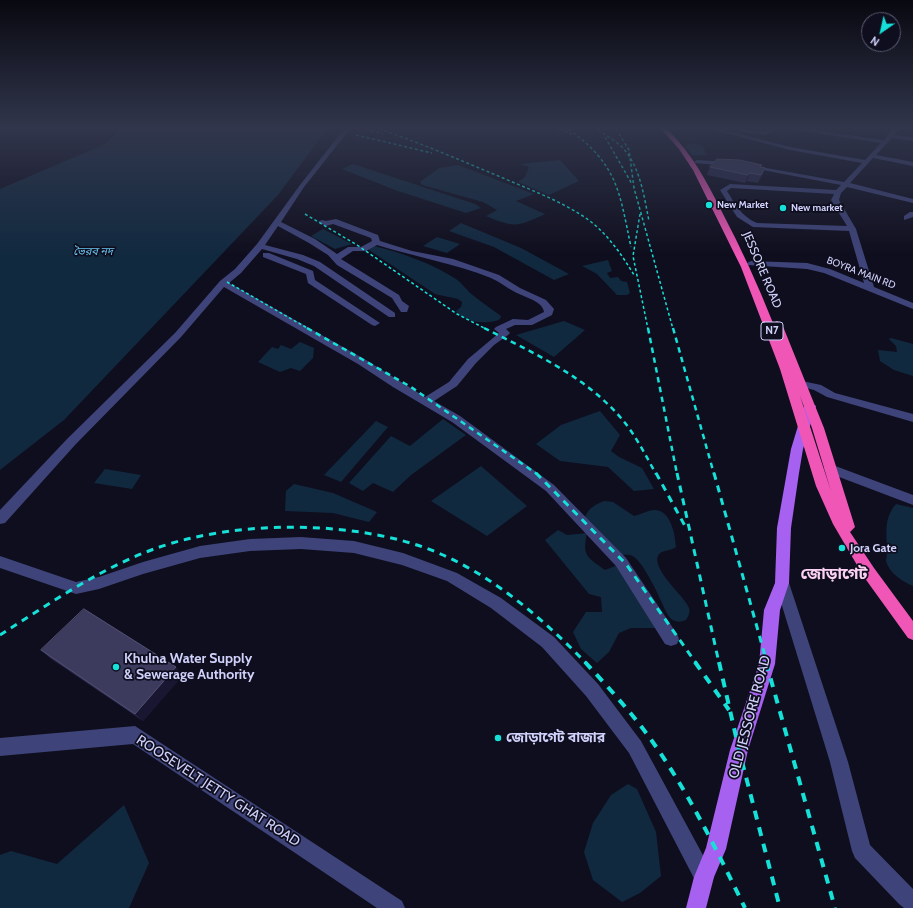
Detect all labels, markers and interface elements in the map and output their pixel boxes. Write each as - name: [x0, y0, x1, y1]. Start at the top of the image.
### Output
- north arrow: [861, 12, 901, 52]
- text: N: [868, 33, 882, 49]
- place label: New Market: [717, 199, 768, 211]
- marker: New Market: [704, 200, 714, 210]
- place label: New market: [791, 202, 843, 214]
- marker: New market: [778, 203, 788, 213]
- street label: JESSORE ROAD: [739, 229, 785, 311]
- water label: ভৈরব নদ: [73, 245, 113, 259]
- street label: BOYRA MAIN RD: [825, 254, 897, 292]
- road number: N7: [761, 322, 783, 340]
- place label: Jora Gate: [850, 541, 897, 555]
- marker: Jora Gate: [837, 543, 847, 553]
- district label: জোড়াগেট: [800, 564, 868, 584]
- place label: Khulna Water Supply & Sewerage Authority: [124, 651, 254, 684]
- street label: OLD JESSORE ROAD: [725, 654, 775, 780]
- marker: Khulna Water Supply & Sewerage Authority: [111, 662, 121, 672]
- place label: জোড়াগেট বাজার: [506, 730, 605, 746]
- street label: ROOSEVELT JETTY GHAT ROAD: [133, 732, 303, 850]
- marker: জোড়াগেট বাজার: [493, 733, 503, 743]

